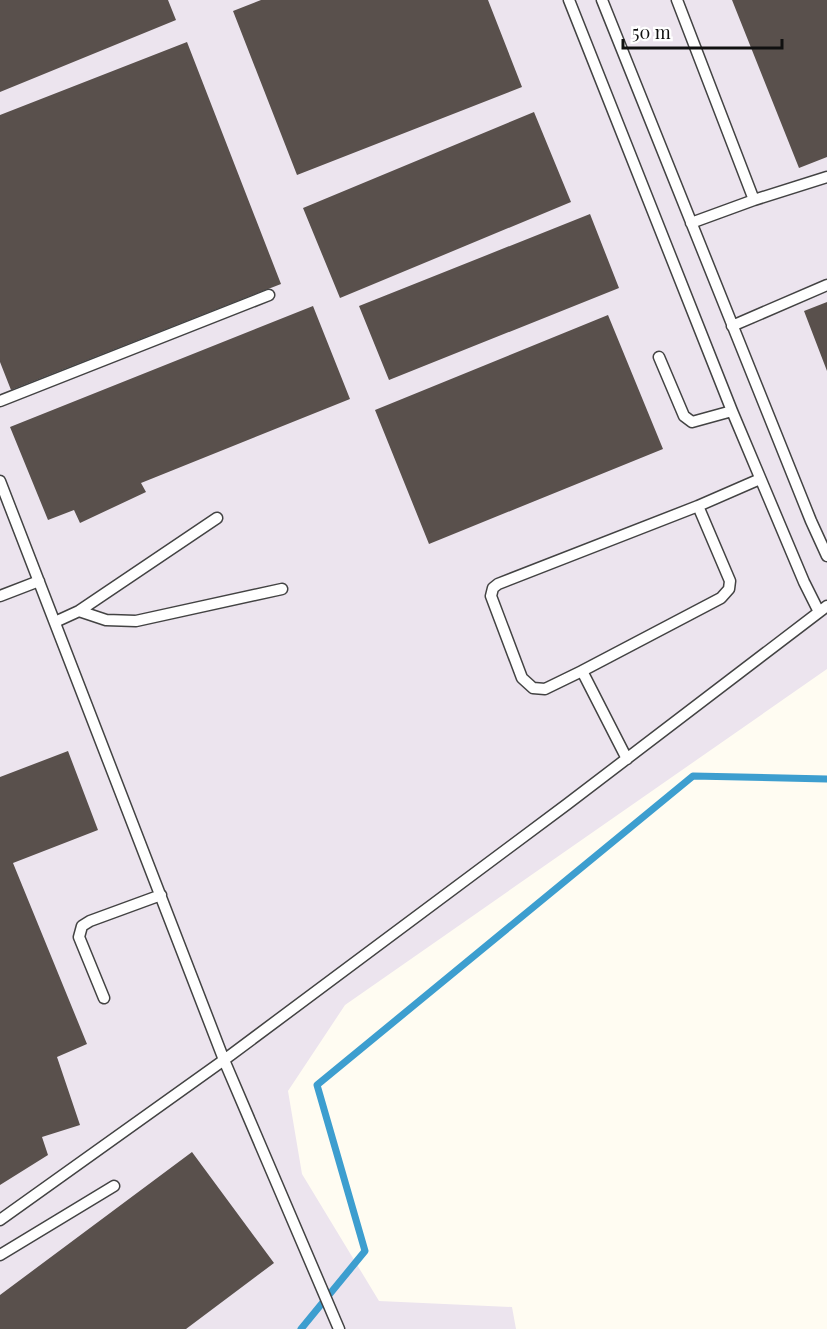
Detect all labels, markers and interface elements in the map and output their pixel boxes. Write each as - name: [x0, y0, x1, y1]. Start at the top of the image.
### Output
- scale bar: [623, 12, 782, 50]
- text: 50 m: [632, 20, 671, 44]

